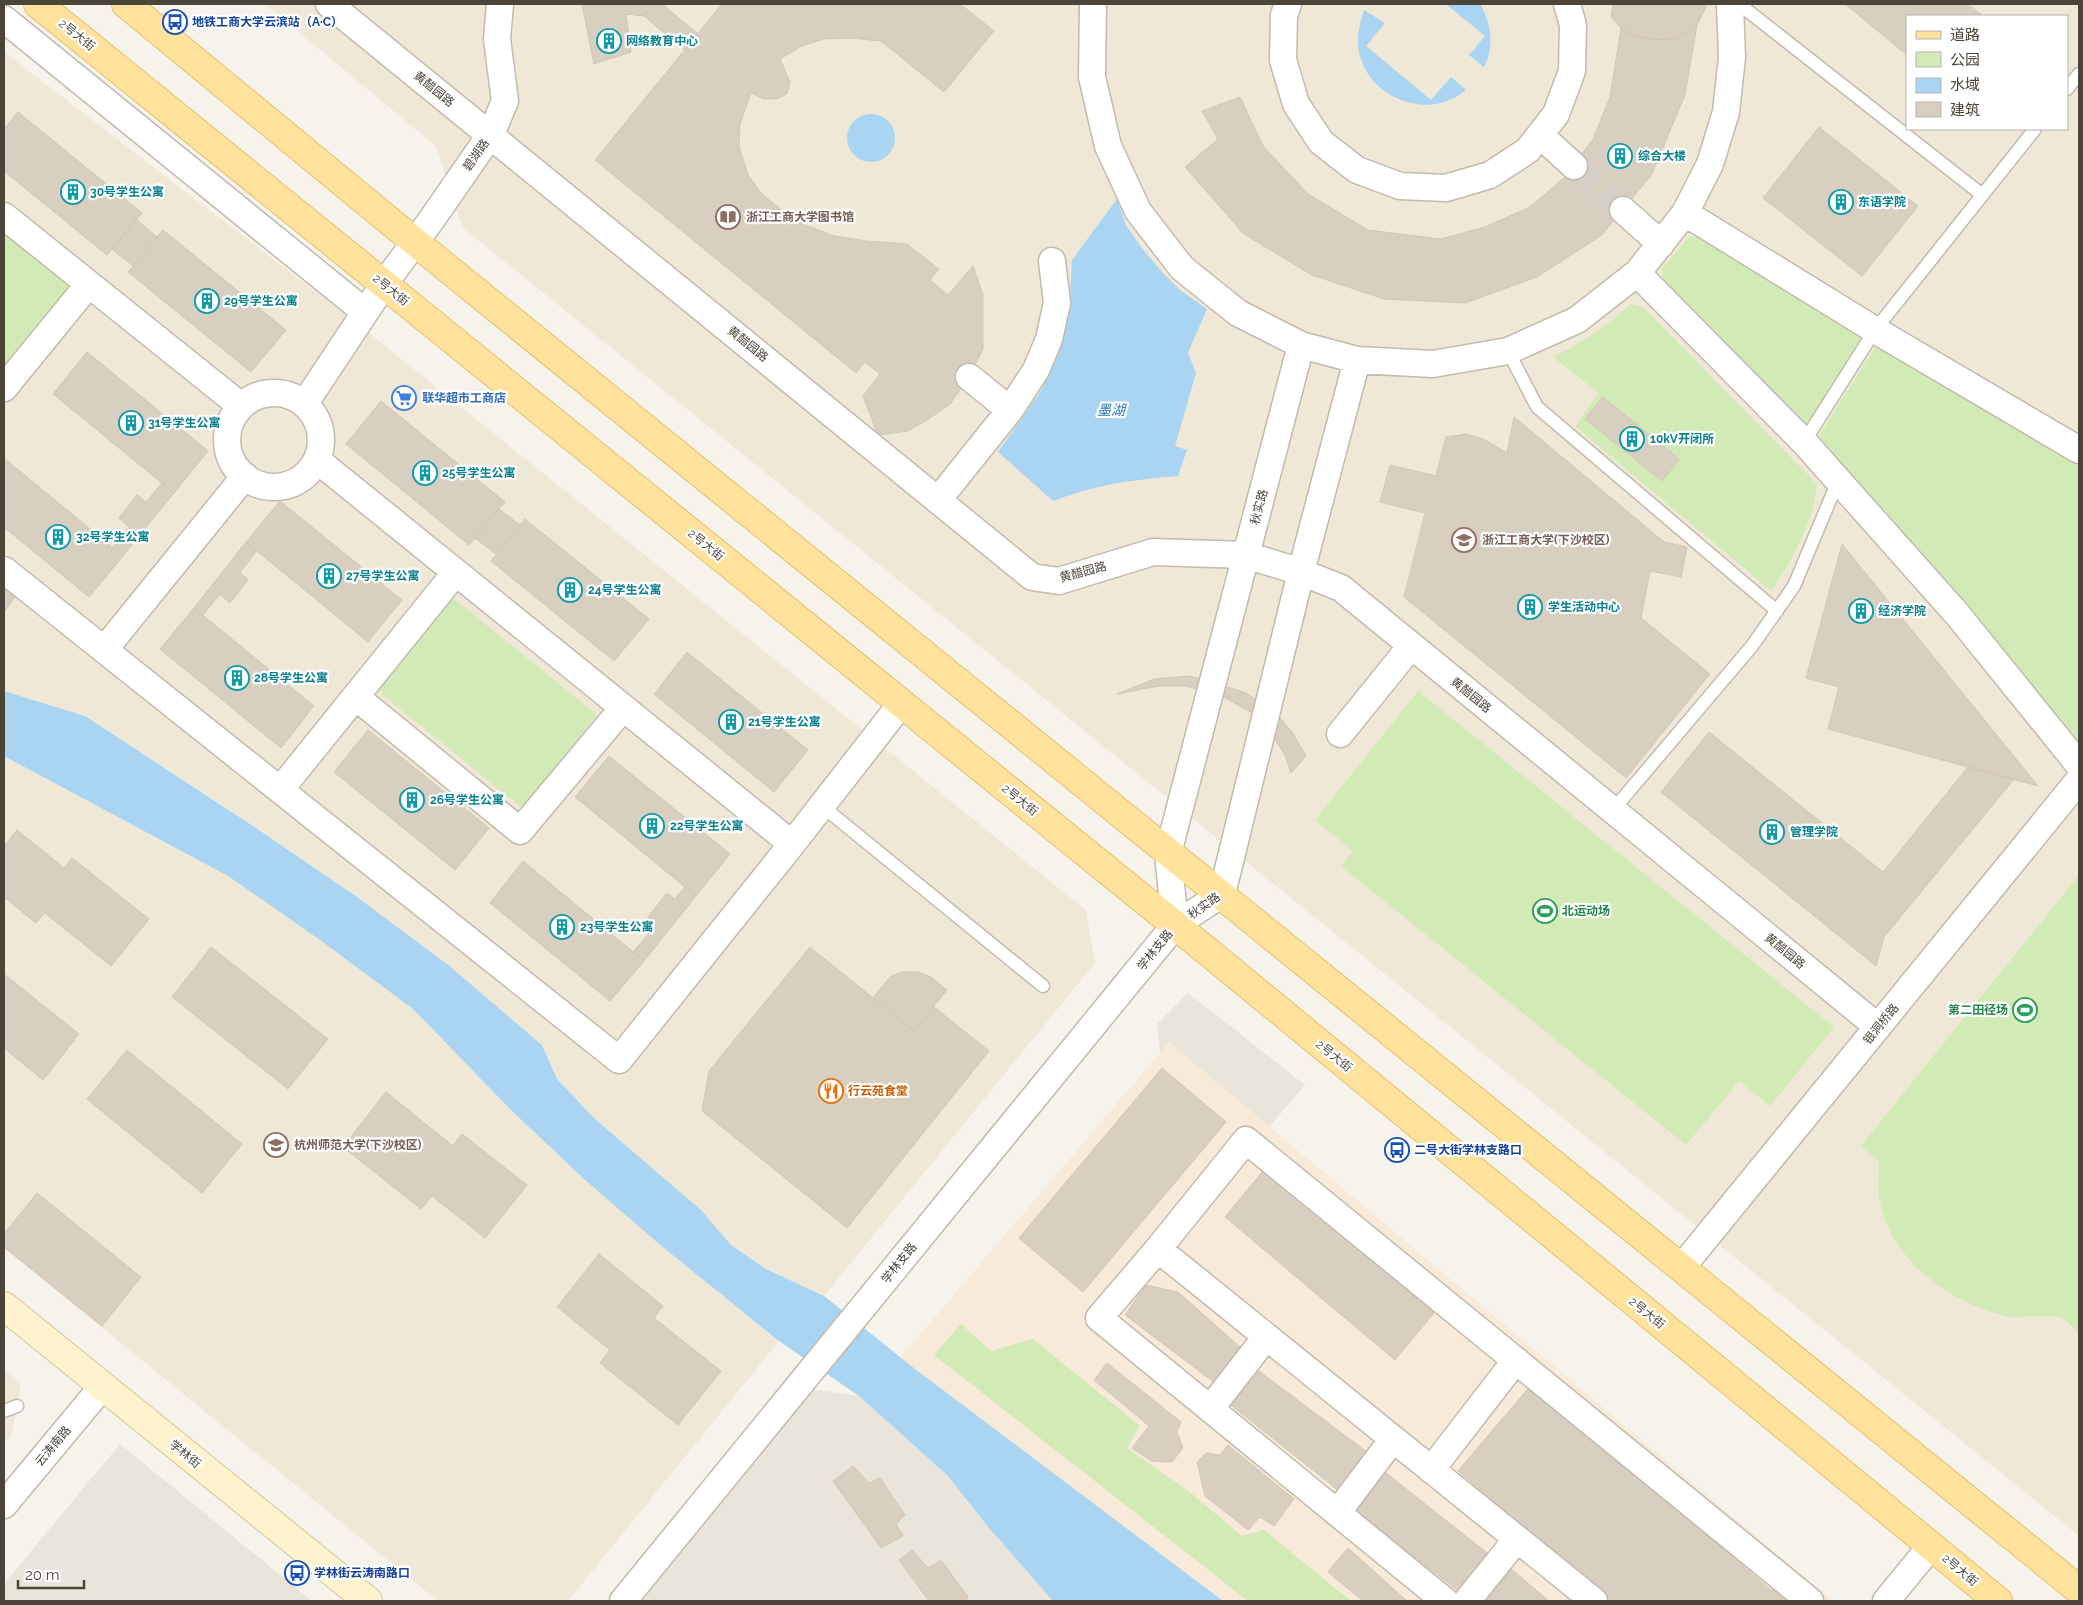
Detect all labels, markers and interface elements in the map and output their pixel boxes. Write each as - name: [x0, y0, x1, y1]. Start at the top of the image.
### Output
- bus stop icon: 地铁工商大学云滨站（A·C）: [162, 9, 188, 35]
- place label: 地铁工商大学云滨站（A·C）: [192, 15, 343, 29]
- legend: [1906, 15, 2068, 130]
- street label: 2号大街: [56, 16, 98, 54]
- text: 道路: [1950, 26, 1980, 44]
- building icon: 网络教育中心: [596, 28, 622, 54]
- place label: 网络教育中心: [626, 34, 698, 48]
- text: 公园: [1950, 51, 1980, 69]
- street label: 黄醋园路: [411, 68, 457, 110]
- text: 水域: [1950, 76, 1980, 94]
- text: 建筑: [1950, 101, 1980, 119]
- street label: 碧湖路: [460, 136, 492, 174]
- building icon: 综合大楼: [1607, 143, 1633, 169]
- place label: 综合大楼: [1638, 149, 1686, 163]
- building icon: 30号学生公寓: [60, 179, 86, 205]
- place label: 30号学生公寓: [90, 185, 164, 199]
- building icon: 东语学院: [1828, 189, 1854, 215]
- place label: 东语学院: [1858, 195, 1906, 209]
- library icon: 浙江工商大学图书馆: [715, 204, 741, 230]
- place label: 浙江工商大学图书馆: [746, 210, 854, 224]
- street label: 2号大街: [370, 271, 412, 309]
- building icon: 29号学生公寓: [194, 288, 220, 314]
- place label: 29号学生公寓: [224, 294, 298, 308]
- street label: 黄醋园路: [725, 323, 771, 365]
- supermarket icon: 联华超市工商店: [391, 385, 417, 411]
- place label: 联华超市工商店: [422, 391, 506, 405]
- water label: 墨湖: [1097, 402, 1127, 418]
- building icon: 31号学生公寓: [118, 410, 144, 436]
- place label: 31号学生公寓: [148, 416, 221, 430]
- building icon: 10kV开闭所: [1619, 426, 1645, 452]
- place label: 10kV开闭所: [1650, 432, 1714, 446]
- building icon: 25号学生公寓: [412, 460, 438, 486]
- place label: 25号学生公寓: [442, 466, 515, 480]
- street label: 秋实路: [1248, 488, 1270, 526]
- building icon: 32号学生公寓: [45, 524, 71, 550]
- street label: 2号大街: [685, 526, 727, 564]
- school or university icon: 浙江工商大学(下沙校区): [1451, 527, 1477, 553]
- place label: 32号学生公寓: [76, 530, 149, 544]
- place label: 浙江工商大学(下沙校区): [1482, 533, 1610, 547]
- street label: 黄醋园路: [1058, 559, 1108, 585]
- building icon: 27号学生公寓: [316, 563, 342, 589]
- place label: 27号学生公寓: [346, 569, 420, 583]
- building icon: 24号学生公寓: [557, 577, 583, 603]
- place label: 24号学生公寓: [588, 583, 662, 597]
- building icon: 学生活动中心: [1517, 594, 1543, 620]
- building icon: 经济学院: [1848, 598, 1874, 624]
- place label: 学生活动中心: [1548, 600, 1620, 614]
- place label: 经济学院: [1878, 604, 1926, 618]
- building icon: 28号学生公寓: [224, 665, 250, 691]
- place label: 28号学生公寓: [254, 671, 328, 685]
- street label: 黄醋园路: [1448, 674, 1494, 716]
- building icon: 21号学生公寓: [718, 709, 744, 735]
- place label: 21号学生公寓: [748, 715, 821, 729]
- street label: 2号大街: [999, 781, 1041, 819]
- building icon: 26号学生公寓: [399, 787, 425, 813]
- place label: 26号学生公寓: [430, 793, 504, 807]
- building icon: 22号学生公寓: [639, 813, 665, 839]
- place label: 22号学生公寓: [670, 819, 744, 833]
- building icon: 管理学院: [1759, 819, 1785, 845]
- place label: 管理学院: [1790, 825, 1838, 839]
- street label: 秋实路: [1185, 890, 1223, 922]
- sports icon: 北运动场: [1532, 898, 1558, 924]
- place label: 北运动场: [1562, 904, 1610, 918]
- building icon: 23号学生公寓: [549, 914, 575, 940]
- place label: 23号学生公寓: [580, 920, 653, 934]
- street label: 学林支路: [1134, 927, 1176, 973]
- street label: 黄醋园路: [1762, 930, 1808, 972]
- sports icon: 第二田径场: [2012, 997, 2038, 1023]
- street label: 银洞桥路: [1860, 1001, 1902, 1047]
- place label: 第二田径场: [1948, 1003, 2008, 1017]
- street label: 2号大街: [1313, 1037, 1355, 1075]
- restaurant icon: 行云苑食堂: [818, 1078, 844, 1104]
- place label: 行云苑食堂: [848, 1084, 908, 1098]
- school or university icon: 杭州师范大学(下沙校区): [263, 1132, 289, 1158]
- bus stop icon: 二号大街学林支路口: [1384, 1137, 1410, 1163]
- place label: 杭州师范大学(下沙校区): [294, 1138, 422, 1152]
- place label: 二号大街学林支路口: [1414, 1143, 1522, 1157]
- street label: 学林支路: [878, 1240, 920, 1286]
- street label: 2号大街: [1626, 1294, 1668, 1332]
- street label: 云涛南路: [32, 1423, 74, 1469]
- street label: 学林街: [167, 1437, 203, 1471]
- street label: 2号大街: [1939, 1551, 1981, 1589]
- scale bar: [18, 1558, 84, 1590]
- bus stop icon: 学林街云涛南路口: [284, 1560, 310, 1586]
- text: 20 m: [25, 1566, 60, 1584]
- place label: 学林街云涛南路口: [314, 1566, 410, 1580]

